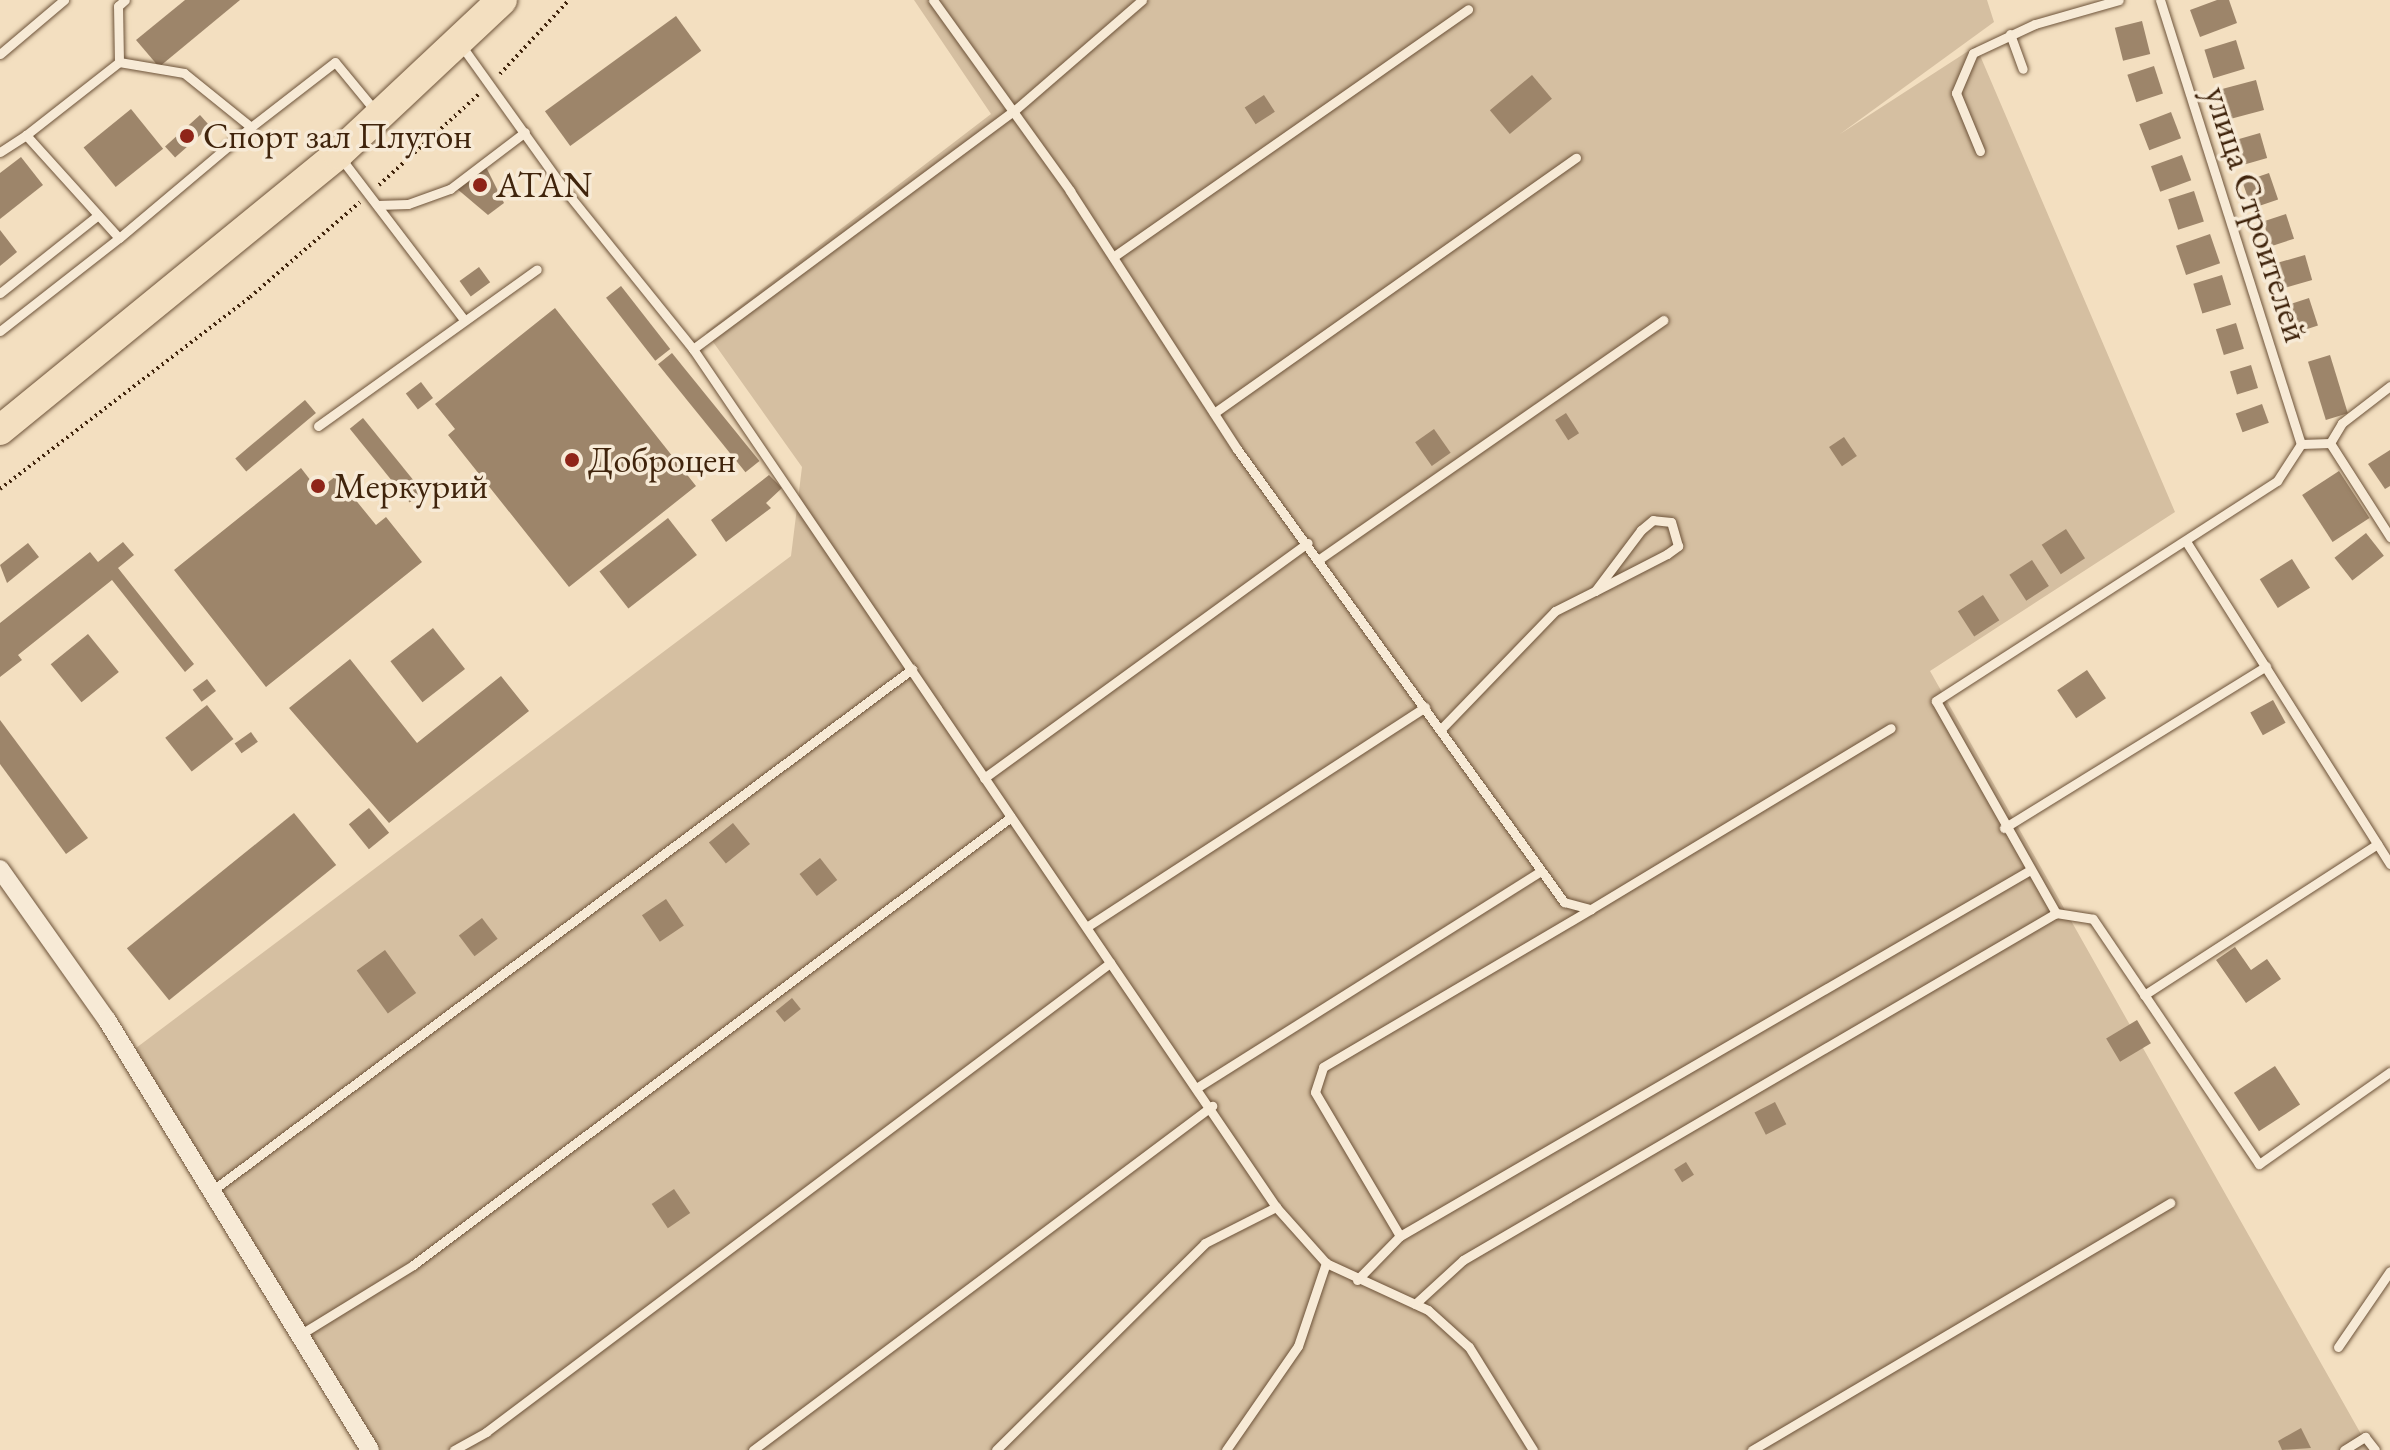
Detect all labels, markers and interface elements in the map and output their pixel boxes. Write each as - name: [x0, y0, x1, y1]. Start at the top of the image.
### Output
- street label: улица Строителей: [2195, 81, 2319, 347]
- place label: Спорт зал Плутон: [203, 114, 472, 158]
- marker: Спорт зал Плутон: [178, 127, 196, 145]
- place label: ATAN: [496, 163, 592, 207]
- marker: ATAN: [471, 176, 489, 194]
- place label: Доброцен: [588, 438, 736, 482]
- marker: Доброцен: [563, 451, 581, 469]
- place label: Меркурий: [334, 464, 488, 508]
- marker: Меркурий: [309, 477, 327, 495]

